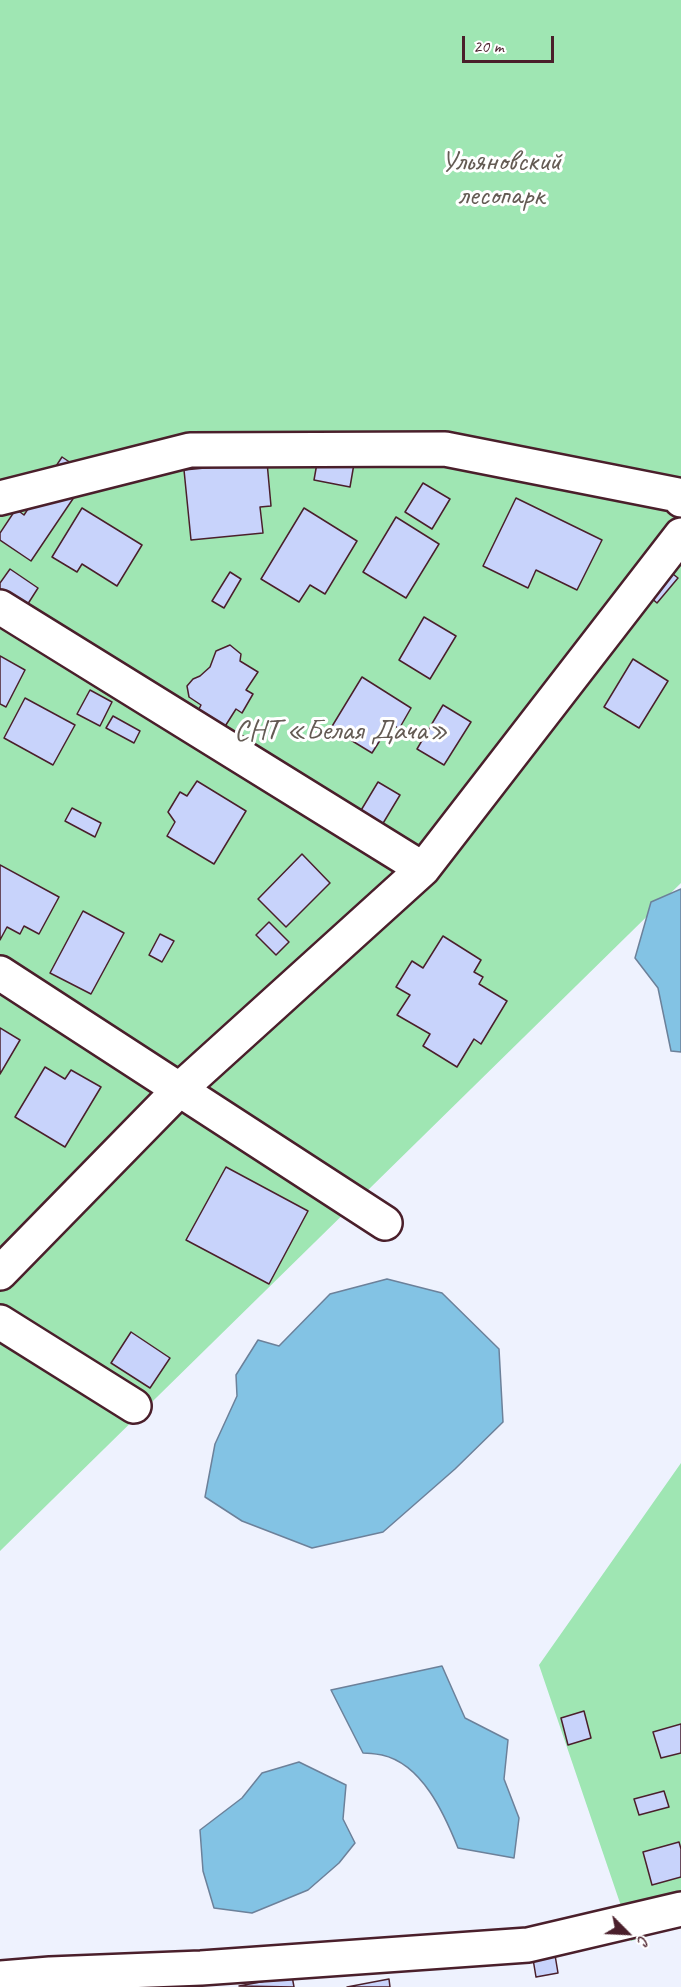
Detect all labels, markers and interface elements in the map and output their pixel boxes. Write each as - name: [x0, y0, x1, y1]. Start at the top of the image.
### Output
- scale bar: [465, 24, 556, 62]
- text: 20 m: [473, 35, 504, 57]
- park label: Ульяновский лесопарк: [441, 144, 561, 214]
- park label: СНТ «Белая Дача»: [234, 713, 448, 749]
- north arrow: [597, 1903, 657, 1963]
- text: С: [633, 1933, 654, 1948]

